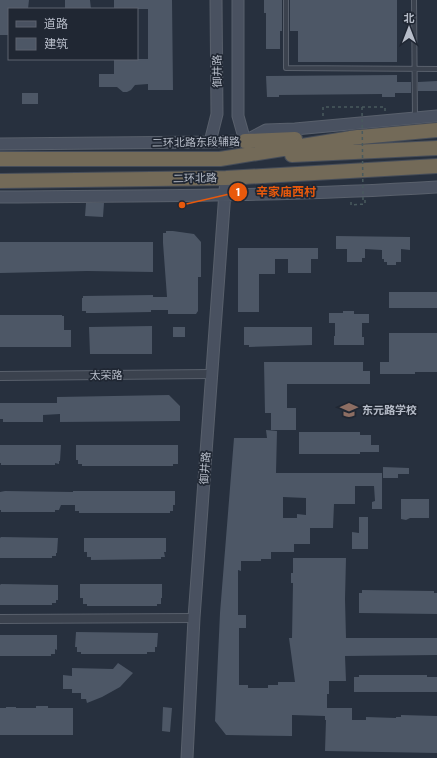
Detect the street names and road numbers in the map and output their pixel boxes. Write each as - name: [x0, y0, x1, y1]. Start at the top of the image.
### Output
- street label: 御井路: [210, 54, 224, 89]
- street label: 二环北路东段辅路: [152, 134, 240, 150]
- street label: 二环北路: [173, 171, 217, 185]
- street label: 太荣路: [90, 368, 123, 382]
- street label: 御井路: [197, 451, 213, 486]

